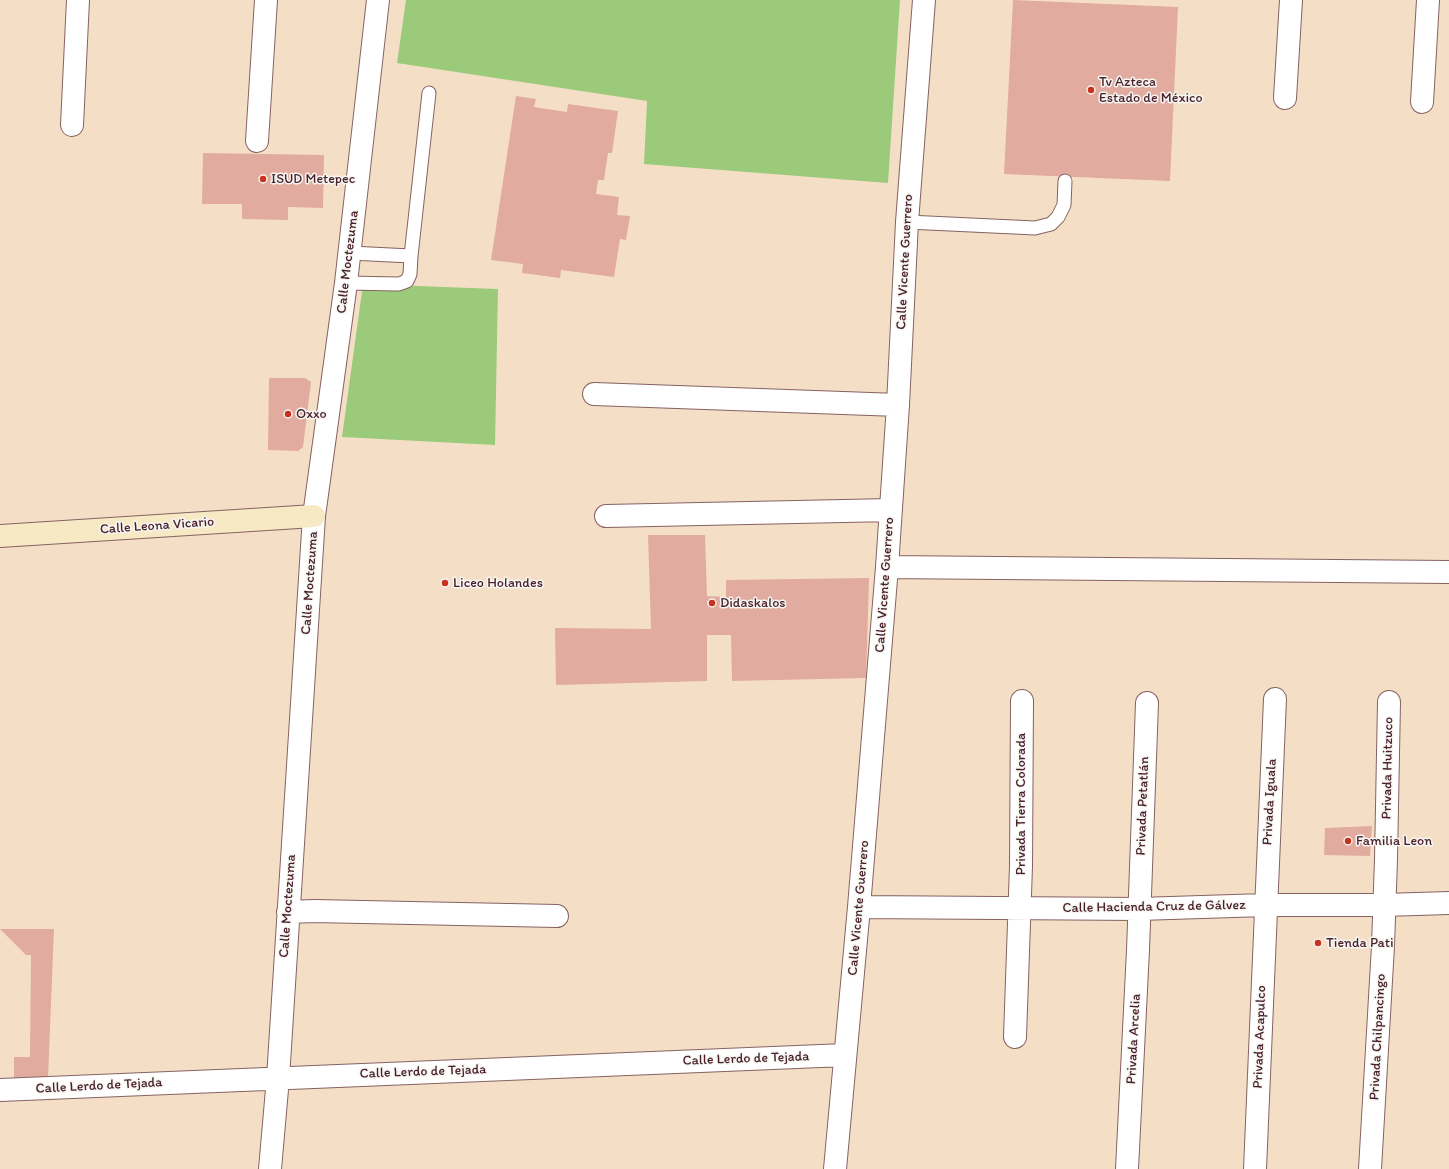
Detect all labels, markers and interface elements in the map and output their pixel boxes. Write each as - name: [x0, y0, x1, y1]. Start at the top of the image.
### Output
- place label: Tv Azteca Estado de México: [1099, 74, 1203, 106]
- marker: Tv Azteca Estado de México: [1086, 85, 1096, 95]
- place label: ISUD Metepec: [271, 171, 355, 187]
- marker: ISUD Metepec: [258, 174, 268, 184]
- street label: Calle Vicente Guerrero: [893, 194, 917, 330]
- street label: Calle Moctezuma: [333, 209, 363, 315]
- place label: Oxxo: [296, 406, 327, 422]
- marker: Oxxo: [283, 409, 293, 419]
- street label: Calle Leona Vicario: [99, 514, 215, 538]
- street label: Calle Vicente Guerrero: [872, 517, 898, 653]
- street label: Calle Moctezuma: [298, 531, 322, 635]
- place label: Liceo Holandes: [453, 575, 543, 591]
- marker: Liceo Holandes: [440, 578, 450, 588]
- place label: Didaskalos: [720, 595, 786, 611]
- marker: Didaskalos: [707, 598, 717, 608]
- street label: Privada Huitzuco: [1379, 717, 1397, 819]
- street label: Privada Tierra Colorada: [1013, 733, 1029, 875]
- street label: Privada Petatlán: [1133, 756, 1153, 856]
- street label: Privada Iguala: [1259, 758, 1281, 846]
- place label: Familia Leon: [1356, 833, 1432, 849]
- marker: Familia Leon: [1343, 836, 1353, 846]
- street label: Calle Vicente Guerrero: [845, 840, 873, 976]
- street label: Calle Moctezuma: [276, 854, 300, 958]
- street label: Calle Hacienda Cruz de Gálvez: [1062, 897, 1246, 917]
- place label: Tienda Pati: [1326, 935, 1394, 951]
- marker: Tienda Pati: [1313, 938, 1323, 948]
- street label: Privada Chilpancingo: [1366, 973, 1390, 1101]
- street label: Privada Acapulco: [1250, 985, 1270, 1089]
- street label: Privada Arcelia: [1123, 993, 1145, 1085]
- street label: Calle Lerdo de Tejada: [682, 1048, 810, 1070]
- street label: Calle Lerdo de Tejada: [359, 1061, 487, 1083]
- street label: Calle Lerdo de Tejada: [35, 1074, 163, 1098]

